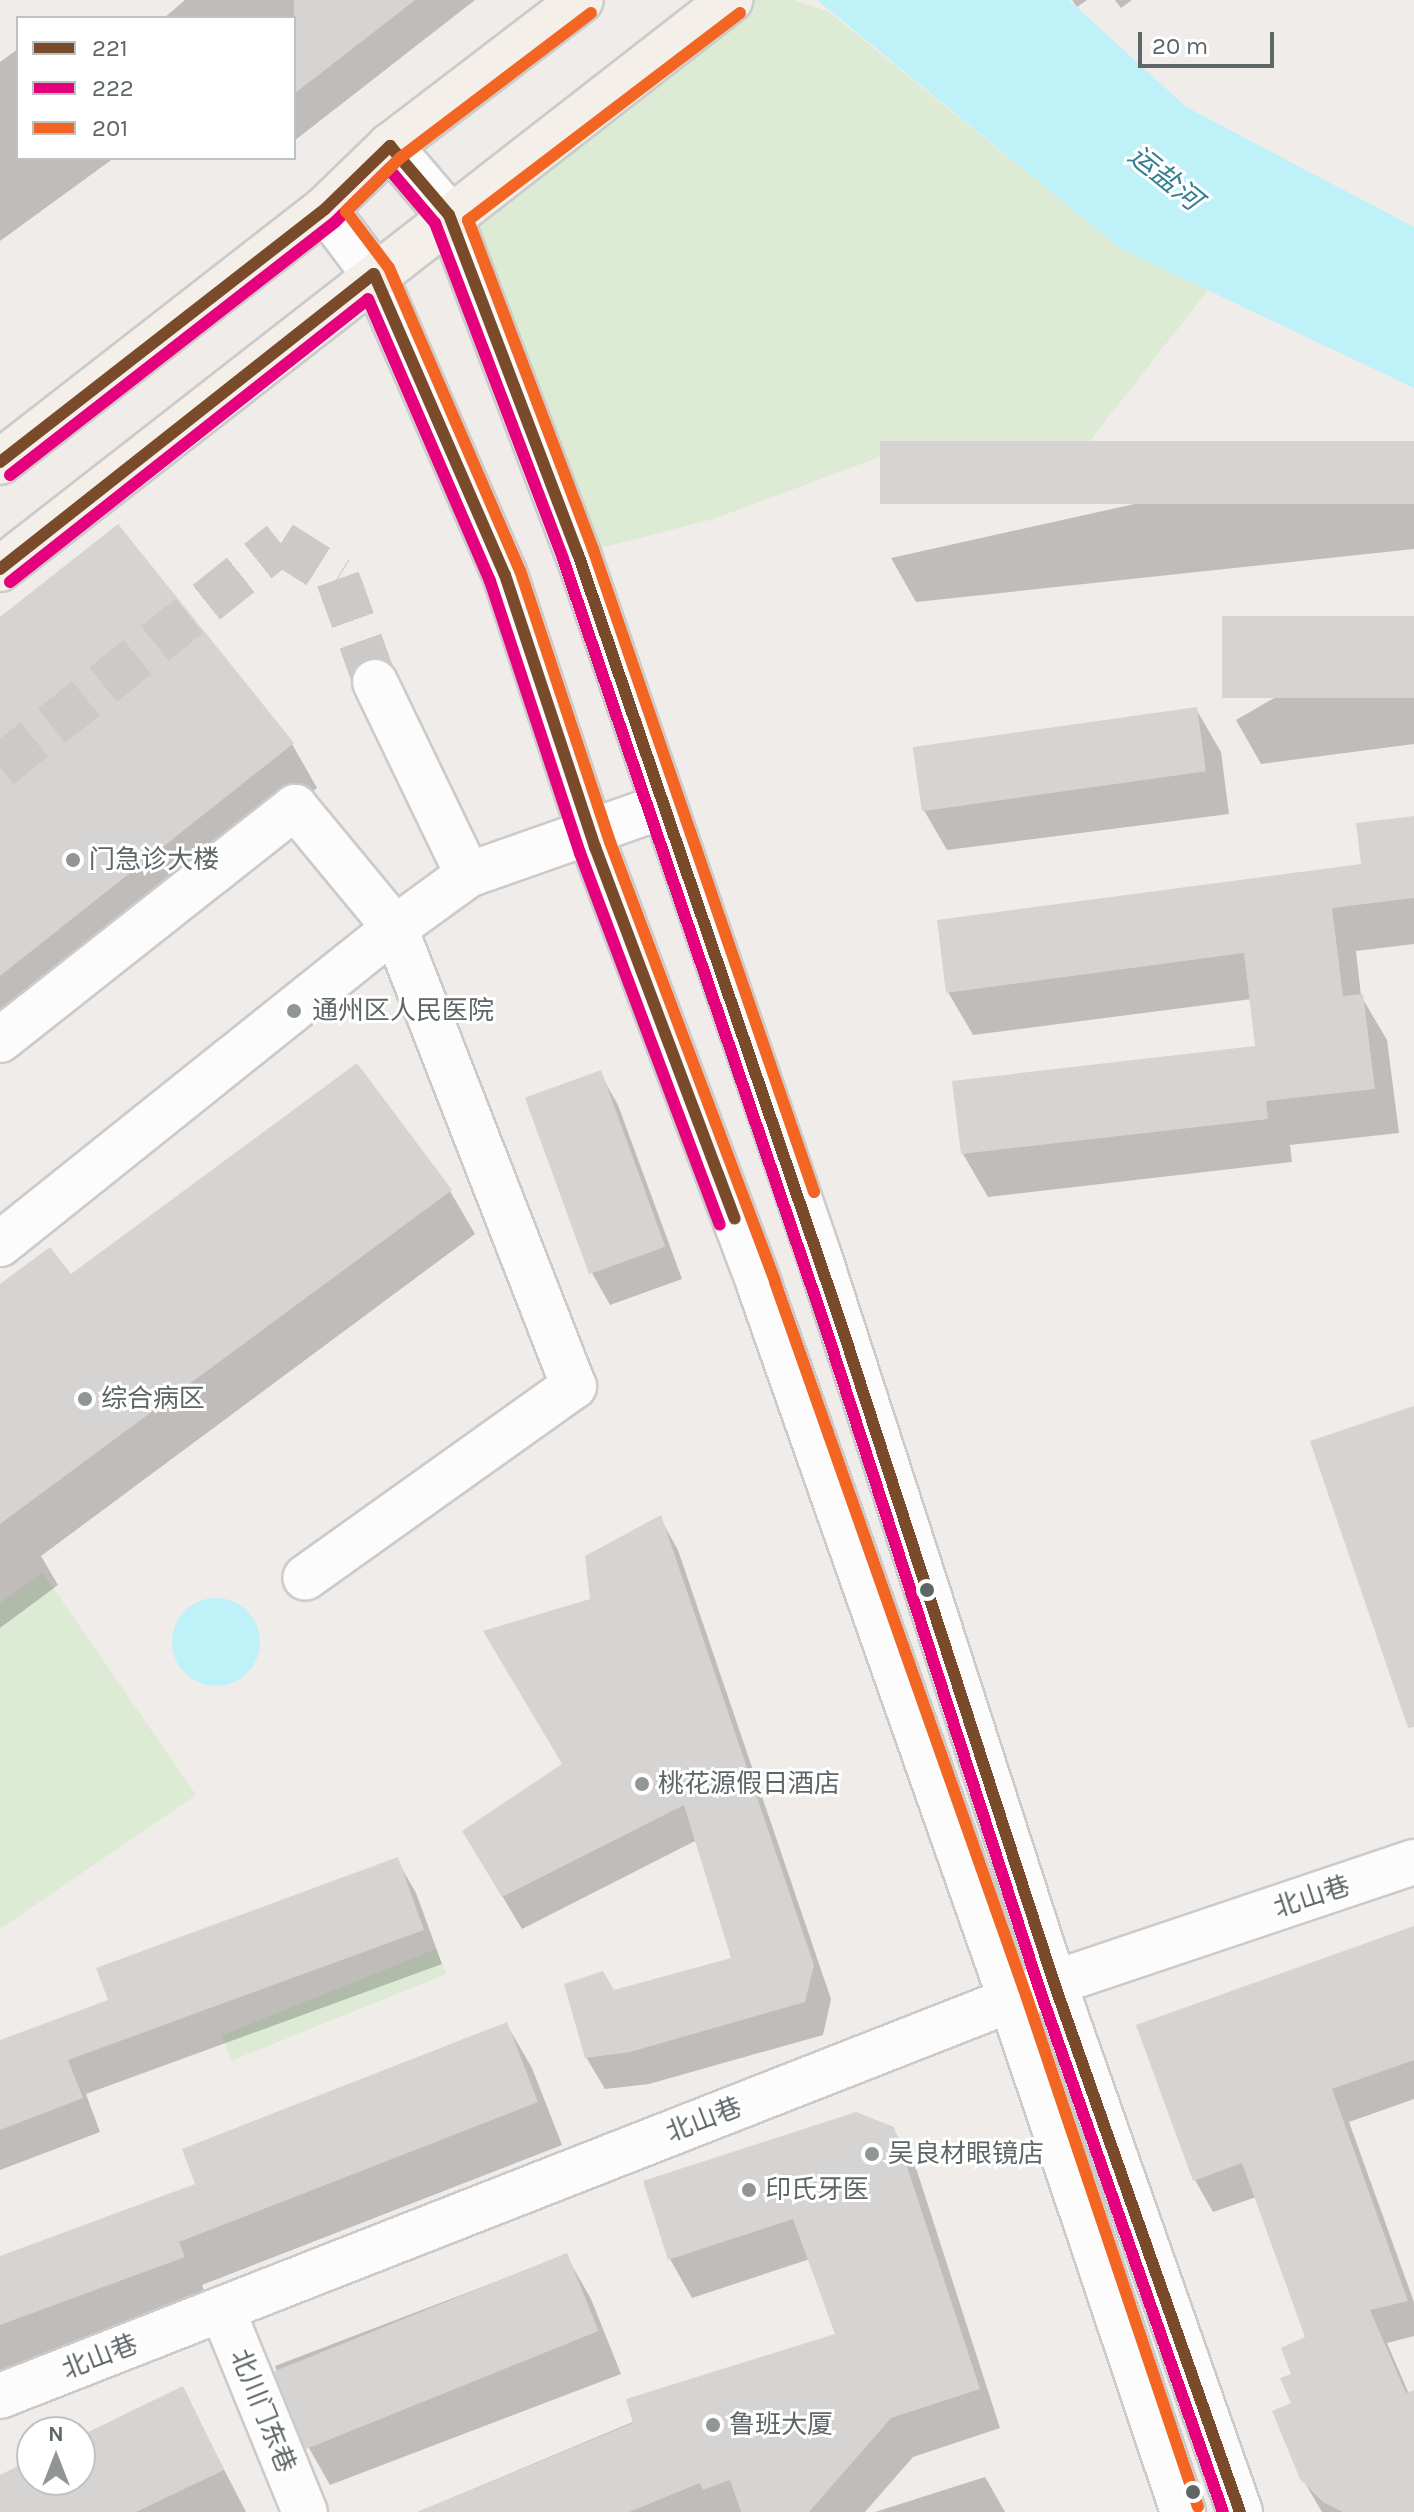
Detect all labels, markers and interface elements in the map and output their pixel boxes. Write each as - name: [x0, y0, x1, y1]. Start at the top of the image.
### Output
- legend: [16, 16, 296, 160]
- scale bar: [1142, 16, 1278, 66]
- text: 20 m: [1152, 32, 1208, 60]
- text: 221: [92, 34, 128, 62]
- text: 222: [92, 74, 134, 102]
- text: 201: [92, 114, 128, 142]
- water label: 运盐河: [1122, 139, 1208, 217]
- place label: 门急诊大楼: [89, 844, 219, 876]
- marker: 门急诊大楼: [64, 851, 82, 869]
- place label: 通州区人民医院: [312, 995, 494, 1027]
- marker: 通州区人民医院: [283, 1000, 305, 1022]
- place label: 综合病区: [101, 1383, 205, 1415]
- marker: 综合病区: [76, 1390, 94, 1408]
- unlabelled marker: [919, 1582, 935, 1598]
- place label: 桃花源假日酒店: [658, 1768, 840, 1800]
- marker: 桃花源假日酒店: [633, 1775, 651, 1793]
- street label: 北山巷: [1270, 1870, 1354, 1924]
- street label: 北山巷: [662, 2091, 746, 2149]
- place label: 吴良材眼镜店: [888, 2138, 1044, 2170]
- marker: 吴良材眼镜店: [863, 2145, 881, 2163]
- place label: 印氏牙医: [765, 2174, 869, 2206]
- marker: 印氏牙医: [740, 2181, 758, 2199]
- street label: 北山巷: [58, 2328, 142, 2386]
- street label: 北川门东巷: [224, 2345, 302, 2477]
- place label: 鲁班大厦: [729, 2409, 833, 2441]
- north arrow: [16, 2416, 96, 2496]
- marker: 鲁班大厦: [704, 2416, 722, 2434]
- text: N: [48, 2421, 64, 2447]
- unlabelled marker: [1185, 2484, 1201, 2500]

